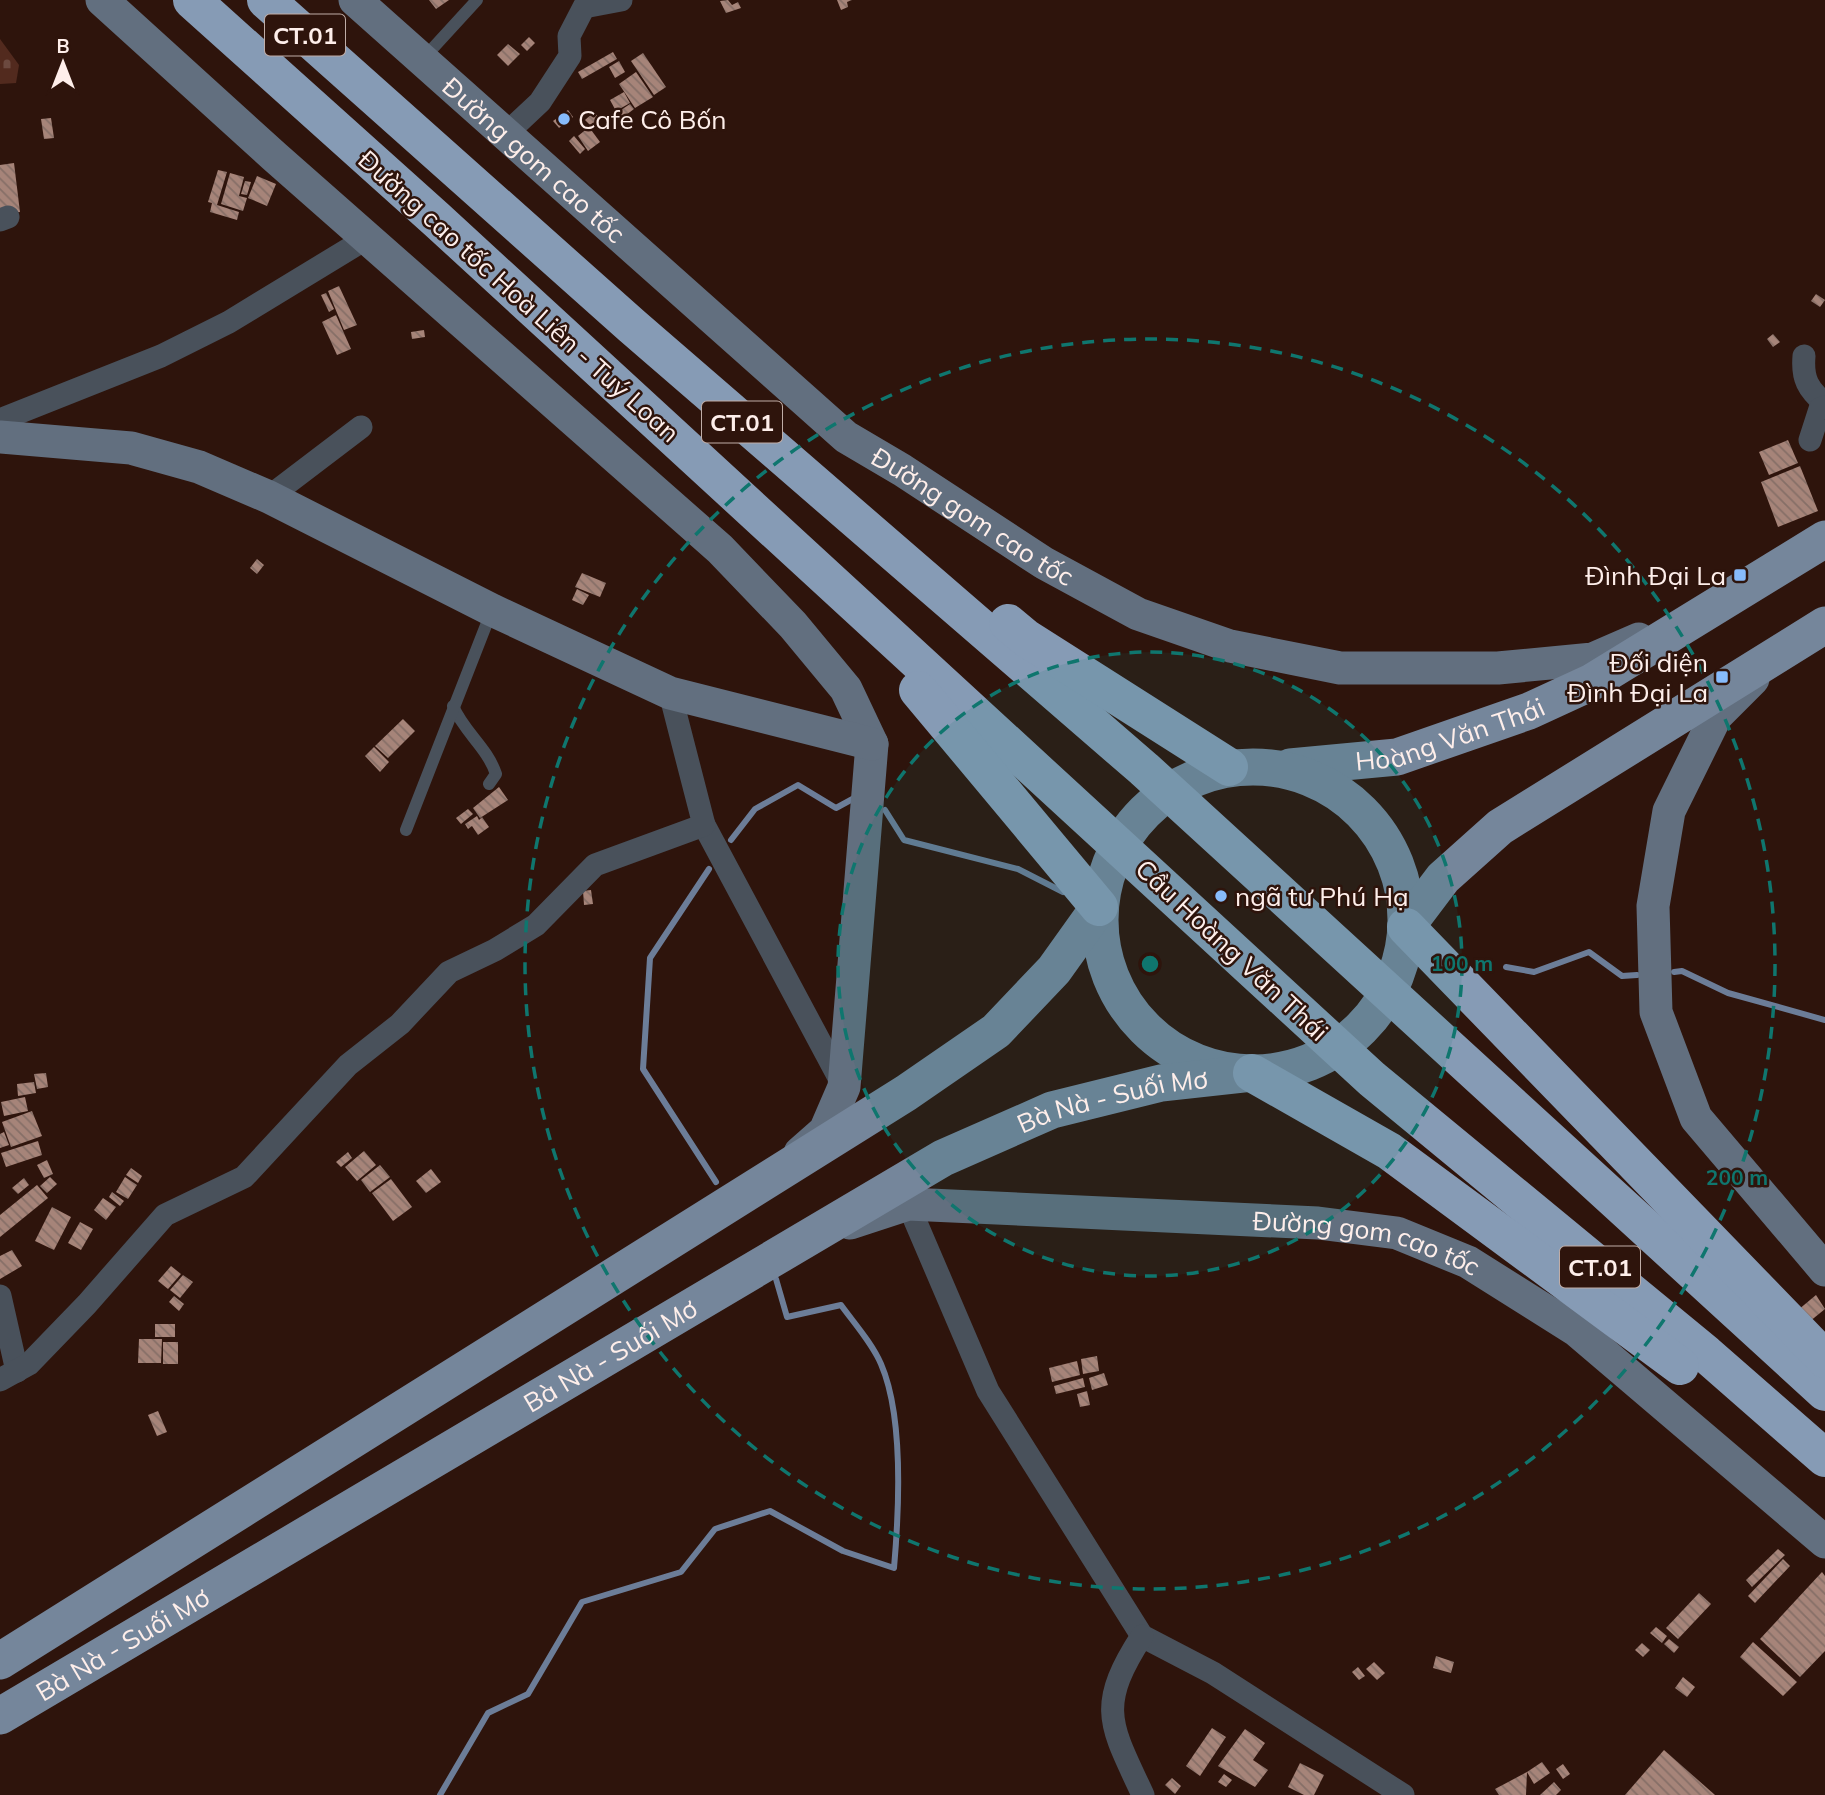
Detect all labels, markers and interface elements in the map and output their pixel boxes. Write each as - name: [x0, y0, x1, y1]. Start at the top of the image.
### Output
- road number: CT.01: [265, 15, 345, 56]
- north arrow: [28, 28, 98, 98]
- text: B: [56, 34, 70, 58]
- street label: Đường gom cao tốc: [436, 69, 633, 250]
- place label: Cafe Cô Bốn: [578, 103, 727, 136]
- marker: Cafe Cô Bốn: [556, 111, 572, 127]
- street label: Đường cao tốc Hoà Liên - Tuý Loan: [351, 143, 687, 449]
- road number: CT.01: [702, 402, 782, 442]
- street label: Đường gom cao tốc: [866, 439, 1080, 593]
- place label: Đình Đại La: [1585, 559, 1726, 592]
- marker: Đình Đại La: [1732, 567, 1748, 583]
- place label: Đối diện Đình Đại La: [1567, 646, 1708, 709]
- marker: Đối diện Đình Đại La: [1714, 669, 1730, 685]
- street label: Hoàng Văn Thái: [1354, 690, 1550, 777]
- street label: Cầu Hoàng Văn Thái: [1129, 852, 1335, 1048]
- place label: ngã tư Phú Hạ: [1235, 880, 1409, 913]
- marker: ngã tư Phú Hạ: [1213, 888, 1229, 904]
- text: 100 m: [1431, 950, 1493, 976]
- centre of rings: [1138, 952, 1162, 976]
- street label: Bà Nà - Suối Mơ: [1012, 1061, 1209, 1140]
- text: 200 m: [1706, 1164, 1768, 1190]
- street label: Đường gom cao tốc: [1252, 1203, 1487, 1282]
- road number: CT.01: [1560, 1246, 1640, 1288]
- street label: Bà Nà - Suối Mơ: [517, 1291, 703, 1419]
- street label: Bà Nà - Suối Mơ: [29, 1580, 215, 1708]

